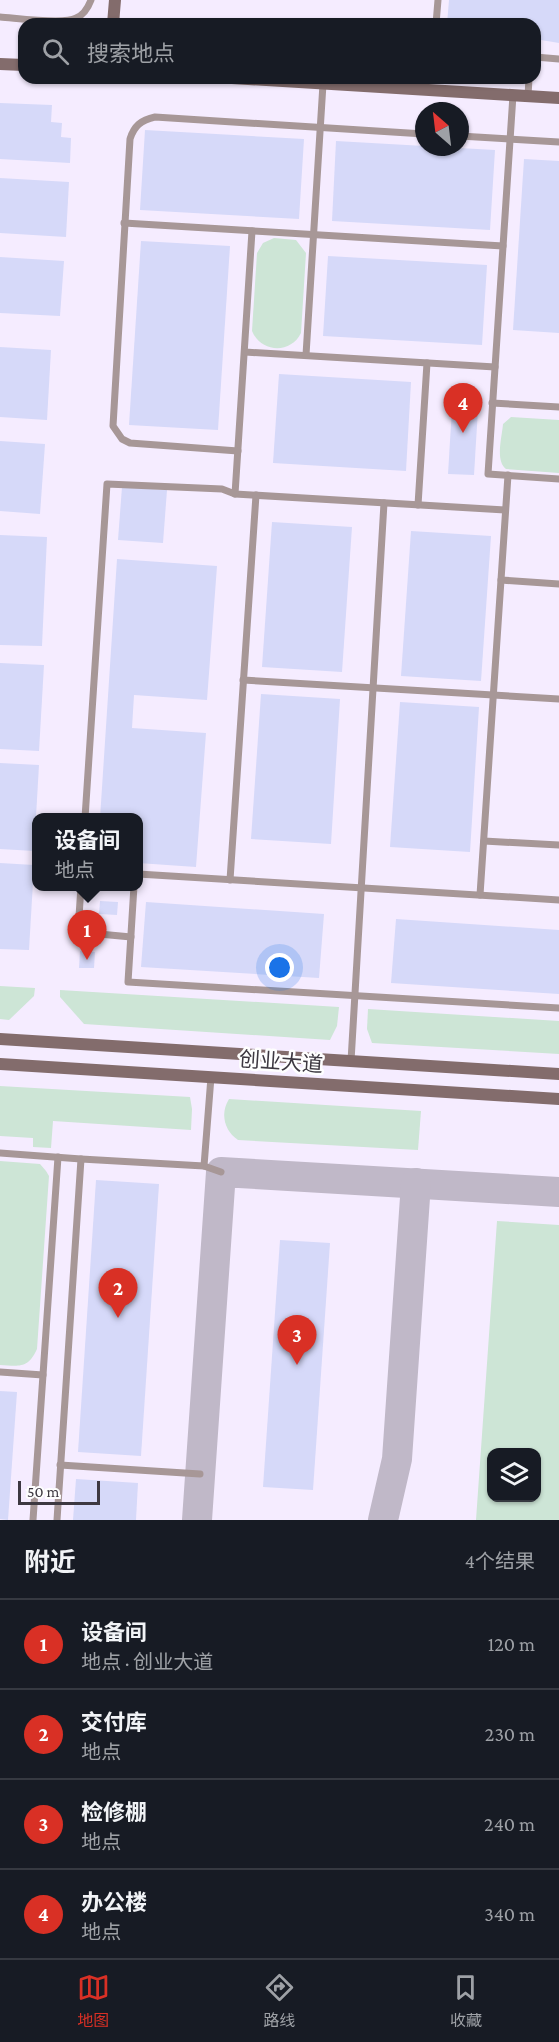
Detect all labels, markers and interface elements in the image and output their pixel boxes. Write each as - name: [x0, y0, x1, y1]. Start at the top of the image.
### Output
- search box: [18, 18, 541, 84]
- icon: search: [39, 35, 72, 68]
- text: 搜索地点: [87, 41, 175, 66]
- north arrow: [415, 102, 469, 156]
- pin: 4: [444, 384, 482, 433]
- popup: [32, 813, 143, 891]
- text: 设备间: [54, 828, 121, 853]
- text: 地点: [54, 859, 94, 881]
- pin: 1: [68, 910, 106, 960]
- your location: [265, 953, 294, 982]
- street label: 创业大道: [238, 1047, 324, 1077]
- pin: 2: [98, 1268, 138, 1318]
- pin: 3: [278, 1316, 316, 1365]
- map controls: [487, 1448, 541, 1502]
- button: layers: [487, 1448, 541, 1502]
- scale bar: [18, 1478, 100, 1506]
- text: 50 m: [27, 1483, 59, 1500]
- text: 附近: [24, 1548, 76, 1577]
- text: 4个结果: [465, 1550, 535, 1572]
- text: 设备间: [81, 1620, 147, 1645]
- text: 1: [40, 1633, 47, 1655]
- text: 120 m: [488, 1633, 535, 1655]
- text: 地点 · 创业大道: [81, 1651, 213, 1673]
- text: 交付库: [81, 1710, 147, 1735]
- text: 2: [38, 1723, 49, 1745]
- text: 230 m: [485, 1723, 535, 1745]
- text: 地点: [81, 1741, 121, 1763]
- text: 检修棚: [81, 1800, 147, 1825]
- text: 3: [39, 1813, 48, 1835]
- text: 240 m: [484, 1813, 535, 1835]
- text: 地点: [81, 1831, 121, 1853]
- text: 办公楼: [81, 1890, 147, 1915]
- text: 4: [38, 1903, 49, 1925]
- text: 340 m: [484, 1903, 535, 1925]
- text: 地点: [81, 1921, 121, 1943]
- tab: 地图: [77, 1971, 110, 2031]
- tab: 路线: [263, 1971, 296, 2031]
- tab: 收藏: [449, 1971, 482, 2031]

